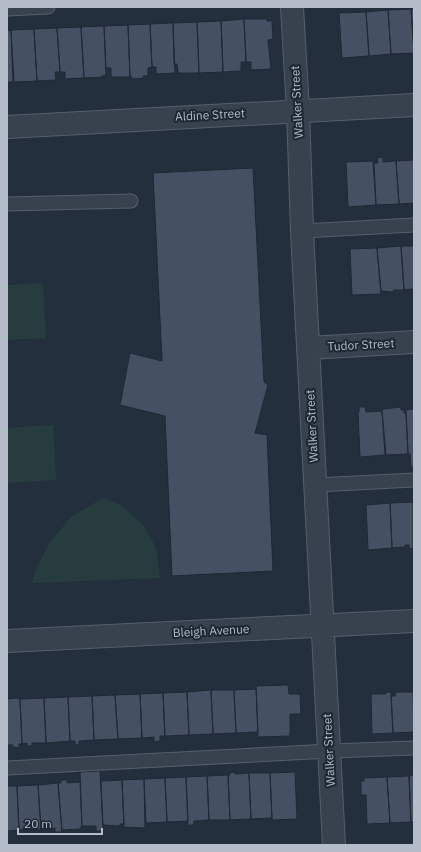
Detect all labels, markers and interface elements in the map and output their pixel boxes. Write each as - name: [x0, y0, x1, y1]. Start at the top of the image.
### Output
- street label: Walker Street: [287, 65, 306, 139]
- street label: Aldine Street: [175, 105, 245, 124]
- street label: Tudor Street: [327, 335, 395, 354]
- street label: Walker Street: [302, 389, 321, 463]
- street label: Bleigh Avenue: [172, 621, 250, 640]
- street label: Walker Street: [319, 713, 338, 787]
- scale bar: [18, 810, 102, 836]
- text: 20 m: [24, 816, 52, 831]

